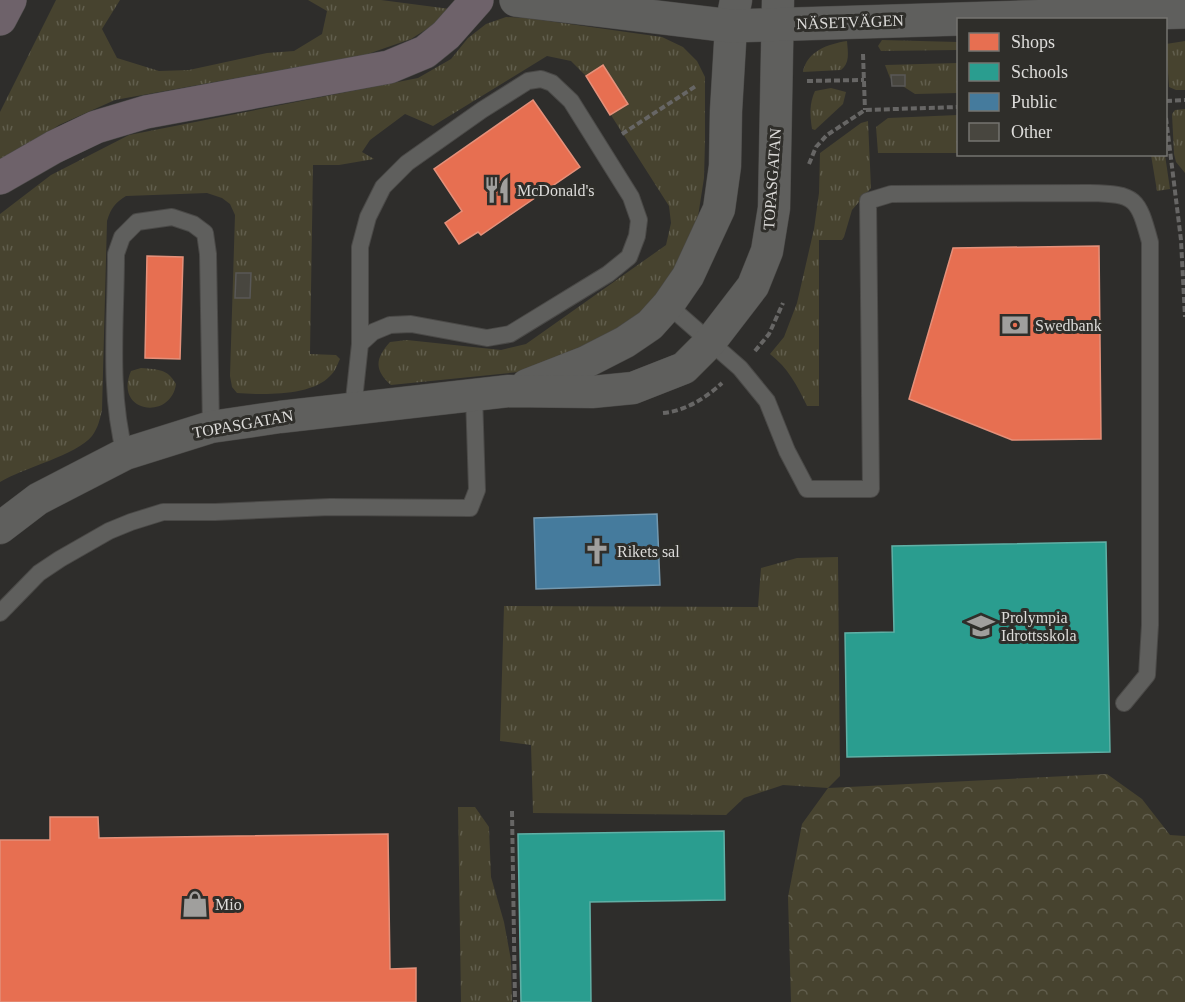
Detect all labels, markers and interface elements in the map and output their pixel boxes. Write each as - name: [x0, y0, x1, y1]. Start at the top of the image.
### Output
- street label: NÄSETVÄGEN: [796, 12, 904, 32]
- legend: [957, 18, 1167, 156]
- text: Shops: [1011, 32, 1055, 52]
- text: Schools: [1011, 62, 1068, 82]
- text: Public: [1011, 92, 1057, 112]
- text: Other: [1011, 122, 1052, 142]
- street label: TOPASGATAN: [760, 127, 784, 230]
- restaurant icon: McDonald's: [482, 175, 512, 205]
- place label: McDonald's: [517, 182, 595, 199]
- bank icon: Swedbank: [1000, 310, 1030, 340]
- place label: Swedbank: [1035, 317, 1102, 334]
- street label: TOPASGATAN: [191, 407, 295, 441]
- church icon: Rikets sal: [582, 536, 612, 566]
- place label: Rikets sal: [617, 543, 680, 560]
- place label: Prolympia Idrottsskola: [1001, 609, 1077, 644]
- school or university icon: Prolympia Idrottsskola: [966, 611, 996, 641]
- shop icon: Mio: [180, 889, 210, 919]
- place label: Mio: [215, 896, 242, 913]

